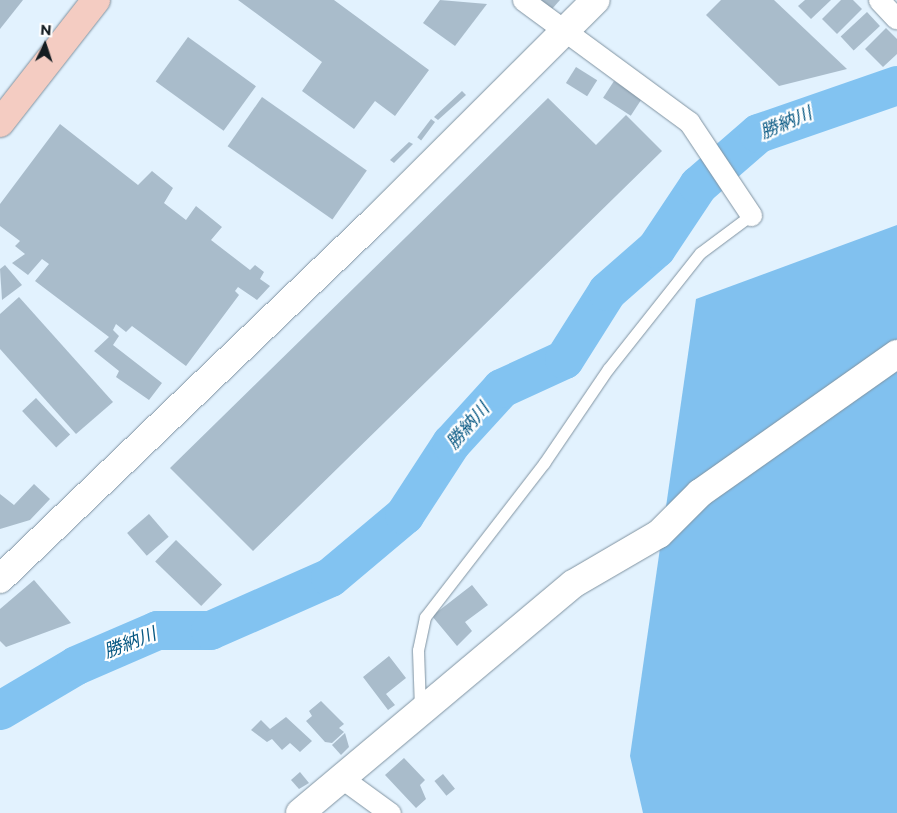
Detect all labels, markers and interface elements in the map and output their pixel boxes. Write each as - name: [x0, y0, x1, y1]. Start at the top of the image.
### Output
- north arrow: [20, 20, 70, 70]
- text: N: [40, 21, 52, 39]
- water label: 勝納川: [757, 103, 815, 143]
- water label: 勝納川: [442, 399, 494, 453]
- water label: 勝納川: [101, 623, 159, 663]

